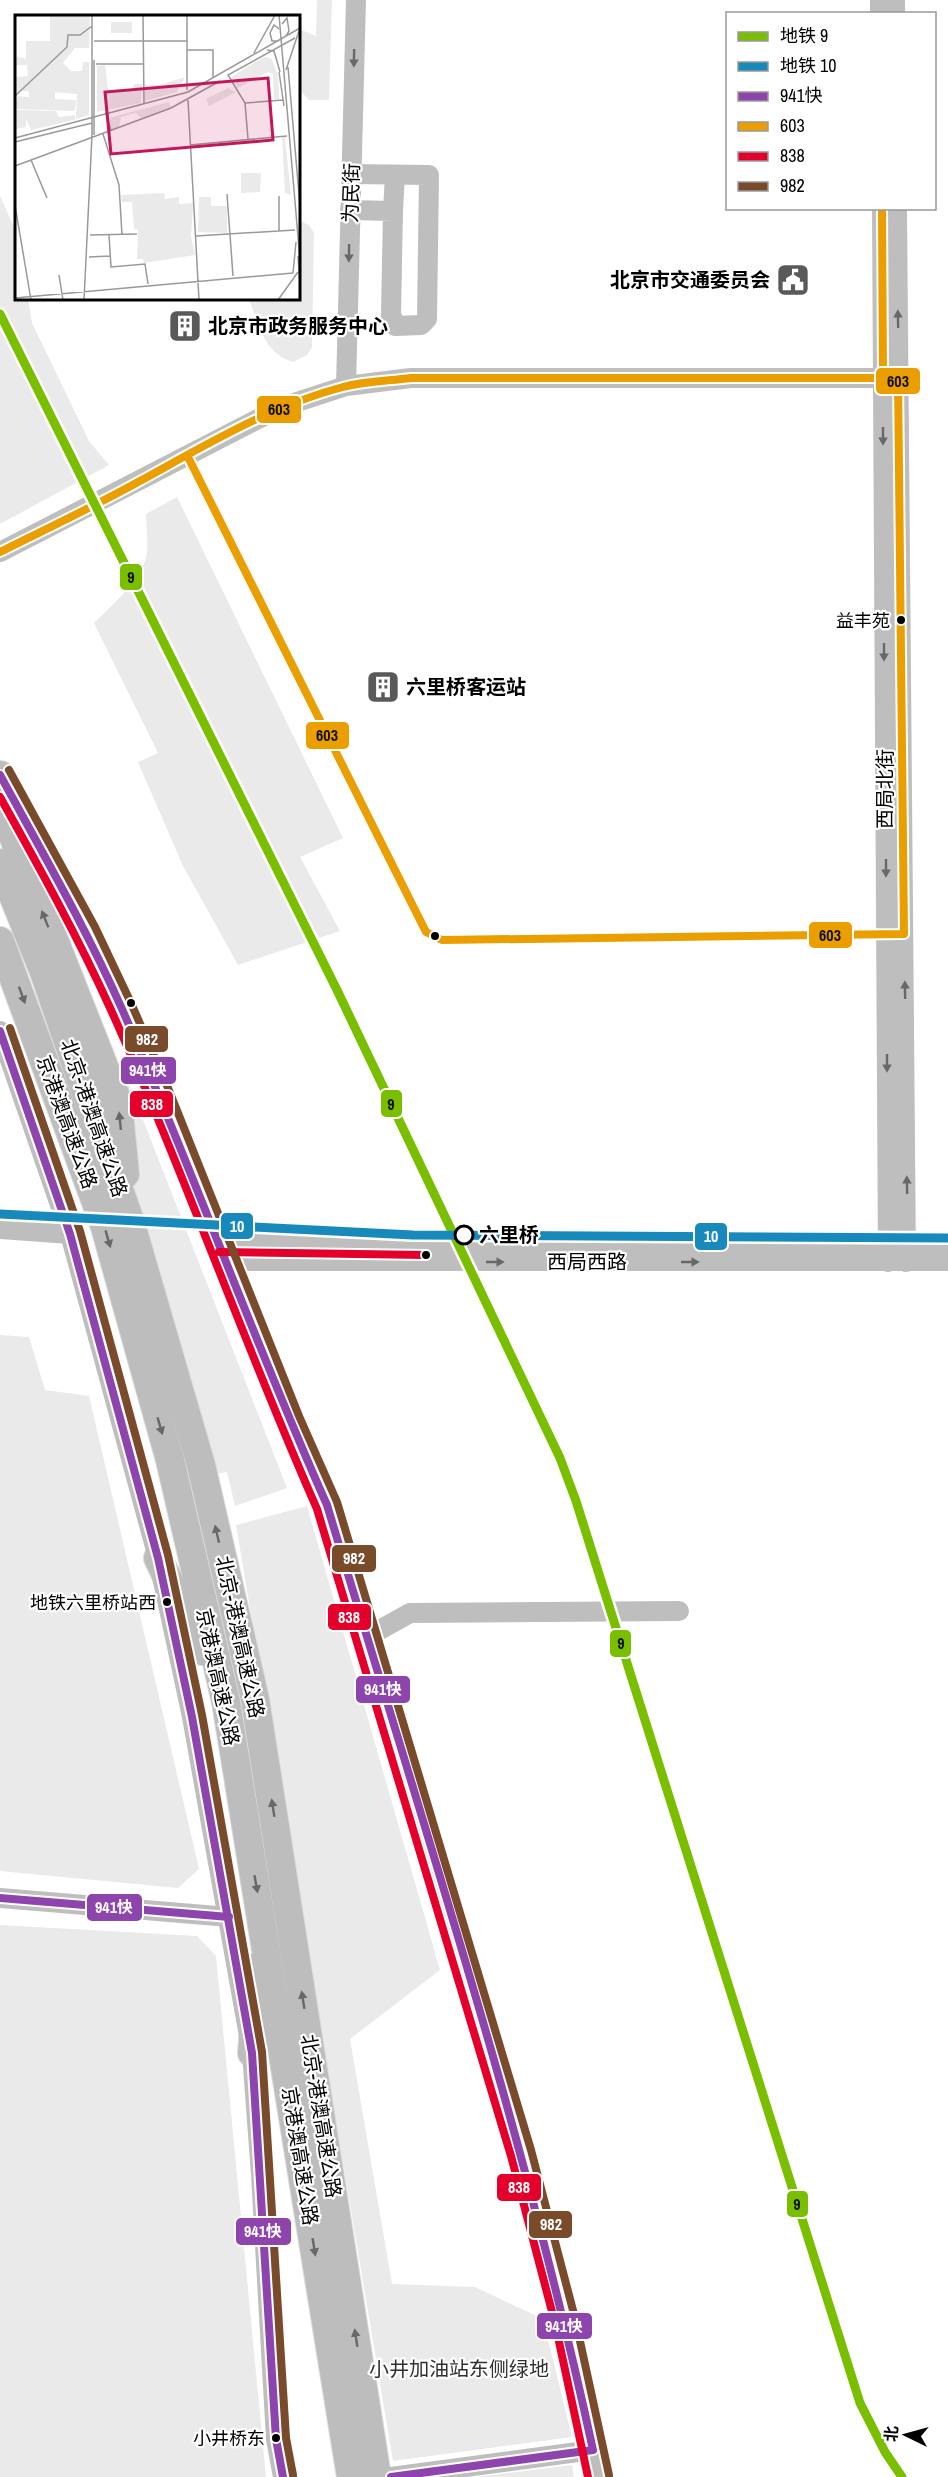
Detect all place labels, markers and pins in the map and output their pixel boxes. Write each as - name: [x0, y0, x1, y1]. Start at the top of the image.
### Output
- public building icon: 北京市交通委员会: [775, 262, 811, 298]
- place label: 北京市交通委员会: [610, 266, 770, 293]
- building icon: 北京市政务服务中心: [167, 308, 203, 344]
- place label: 北京市政务服务中心: [208, 312, 388, 339]
- place label: 益丰苑: [836, 608, 890, 633]
- marker: 益丰苑: [895, 614, 907, 626]
- building icon: 六里桥客运站: [365, 669, 401, 705]
- place label: 六里桥客运站: [406, 673, 526, 700]
- unlabelled marker: [429, 930, 441, 942]
- unlabelled marker: [125, 997, 137, 1009]
- place label: 六里桥: [479, 1221, 539, 1248]
- marker: 六里桥: [454, 1225, 474, 1245]
- unlabelled marker: [420, 1249, 432, 1261]
- place label: 地铁六里桥站西: [30, 1590, 156, 1615]
- marker: 地铁六里桥站西: [161, 1596, 173, 1608]
- place label: 小井桥东: [193, 2426, 265, 2451]
- marker: 小井桥东: [270, 2432, 282, 2444]

